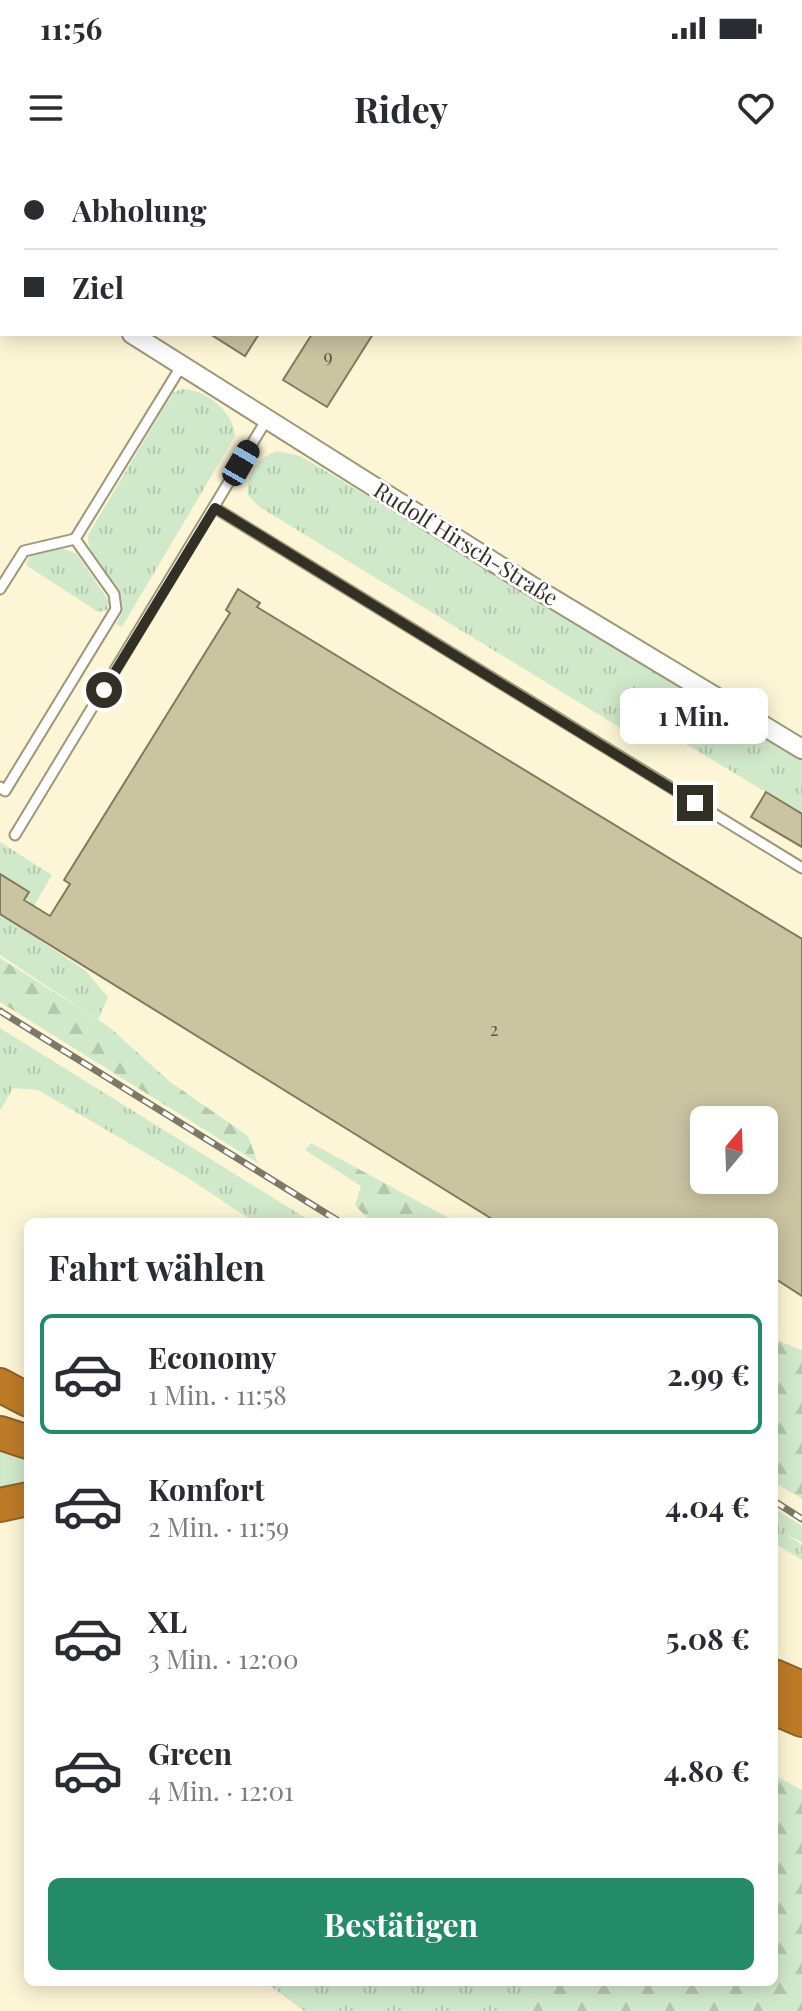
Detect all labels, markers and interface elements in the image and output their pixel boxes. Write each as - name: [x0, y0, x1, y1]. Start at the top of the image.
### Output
- text: 11:56: [40, 8, 102, 48]
- text: Ridey: [354, 84, 448, 132]
- icon: menu: [24, 86, 68, 130]
- icon: heart: [734, 86, 778, 130]
- text: Abholung: [72, 190, 207, 230]
- text: Ziel: [72, 267, 124, 307]
- house number: 9: [323, 344, 333, 368]
- car: [219, 436, 263, 490]
- street label: Rudolf Hirsch-Straße: [369, 474, 564, 612]
- route start: [86, 672, 122, 708]
- callout: 1 Min.: [621, 687, 769, 743]
- text: 1 Min.: [658, 698, 730, 733]
- route end: [677, 785, 713, 821]
- house number: 2: [490, 1017, 498, 1041]
- north arrow: [690, 1106, 778, 1194]
- map controls: [690, 1106, 778, 1194]
- text: Fahrt wählen: [48, 1242, 265, 1290]
- text: Economy: [148, 1337, 277, 1377]
- icon: car: [52, 1338, 124, 1410]
- text: 2.99 €: [667, 1354, 750, 1394]
- text: 1 Min. · 11:58: [148, 1377, 287, 1412]
- text: Komfort: [148, 1469, 265, 1509]
- icon: car: [52, 1470, 124, 1542]
- text: 4.04 €: [665, 1486, 750, 1526]
- text: 2 Min. · 11:59: [148, 1509, 289, 1544]
- text: XL: [148, 1601, 187, 1641]
- icon: car: [52, 1602, 124, 1674]
- text: 5.08 €: [666, 1618, 750, 1658]
- text: 3 Min. · 12:00: [148, 1641, 299, 1676]
- text: Green: [148, 1733, 232, 1773]
- icon: car: [52, 1734, 124, 1806]
- text: 4.80 €: [664, 1750, 750, 1790]
- text: 4 Min. · 12:01: [148, 1773, 294, 1808]
- button: Bestätigen: [48, 1878, 754, 1970]

